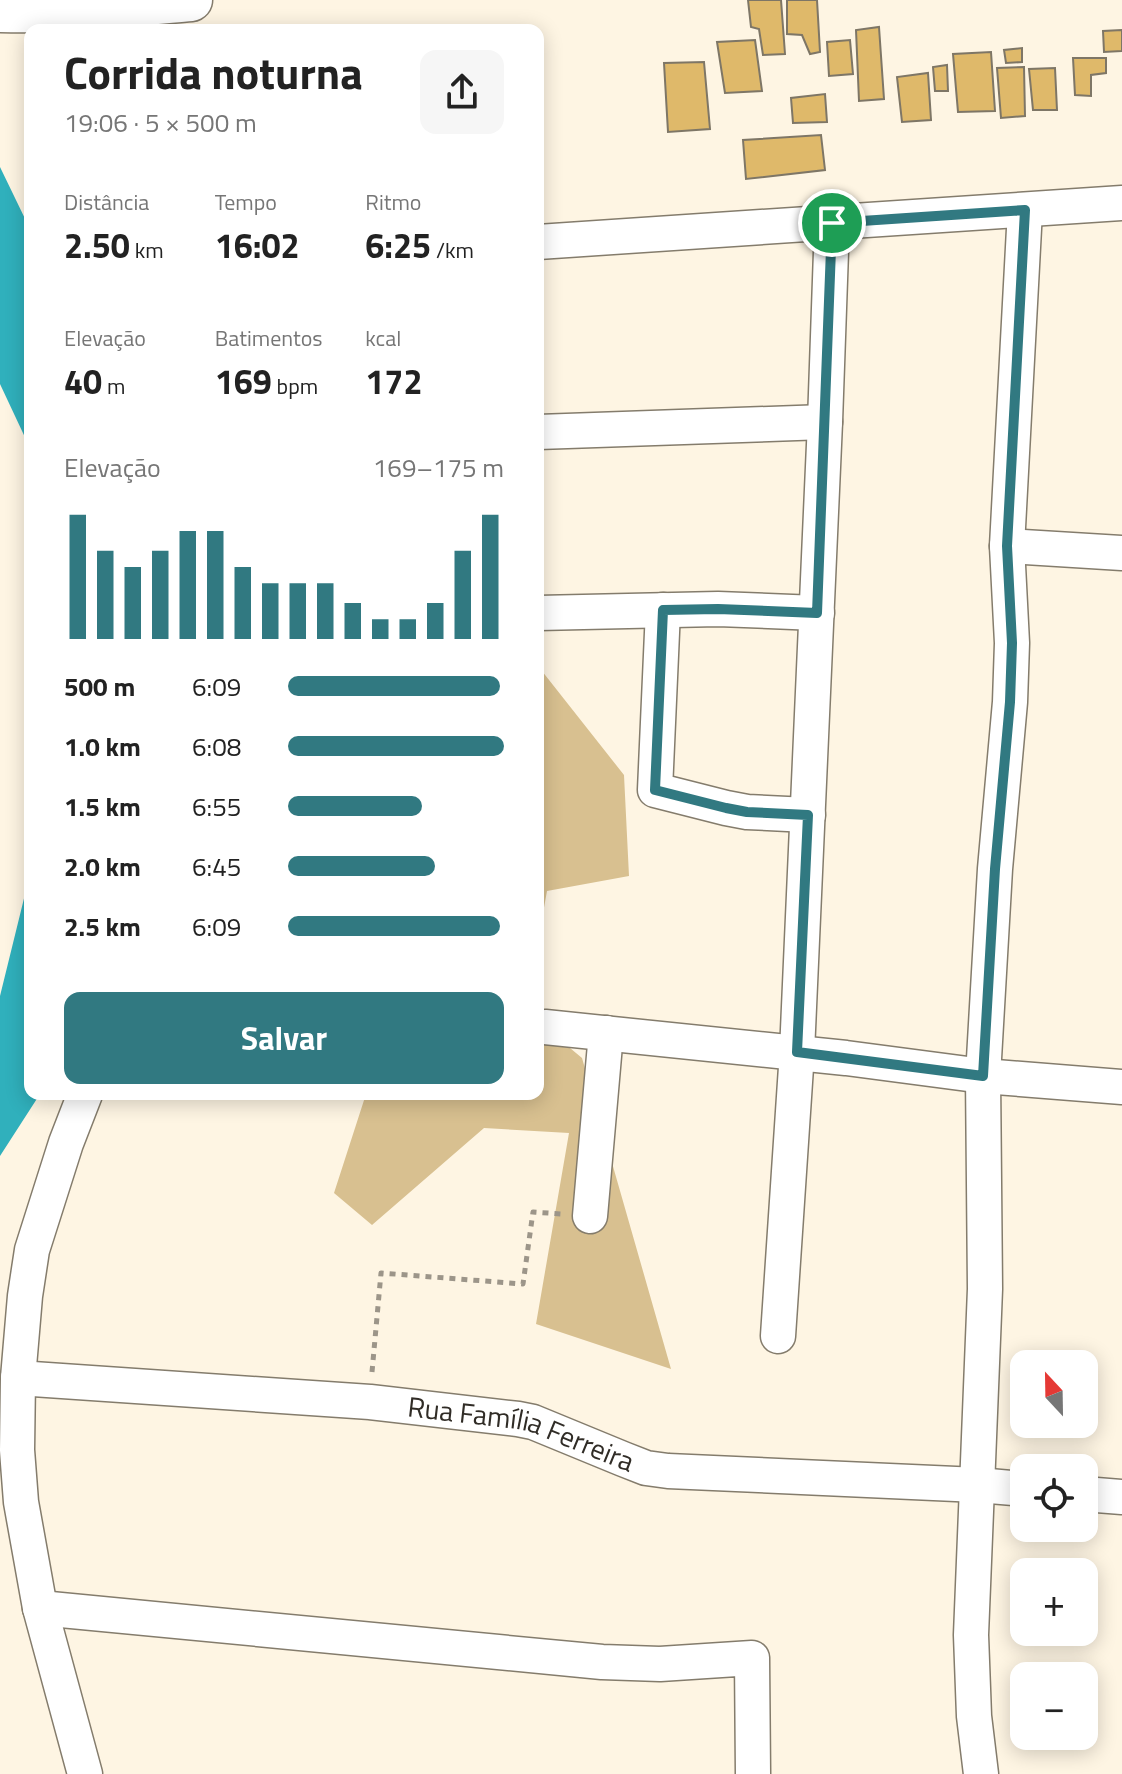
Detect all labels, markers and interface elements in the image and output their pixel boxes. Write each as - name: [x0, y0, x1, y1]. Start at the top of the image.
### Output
- text: Corrida noturna: [64, 39, 363, 106]
- button: share: [420, 50, 504, 134]
- text: 19:06 · 5 × 500 m: [64, 103, 257, 142]
- text: Distância: [64, 185, 149, 219]
- text: Tempo: [215, 185, 277, 219]
- text: Ritmo: [365, 185, 421, 219]
- pin: [798, 189, 866, 257]
- icon: arrive: [810, 201, 854, 245]
- text: 2.50: [64, 219, 130, 271]
- text: 16:02: [215, 219, 300, 271]
- text: 6:25: [365, 219, 431, 271]
- text: km: [130, 233, 164, 267]
- text: /km: [431, 233, 474, 267]
- text: Elevação: [64, 321, 146, 355]
- text: Batimentos: [215, 321, 323, 355]
- text: kcal: [365, 321, 401, 355]
- text: 40: [64, 355, 102, 407]
- text: 169: [215, 355, 272, 407]
- text: 172: [365, 355, 422, 407]
- text: m: [102, 369, 125, 403]
- text: bpm: [272, 369, 318, 403]
- text: Elevação: [64, 448, 161, 487]
- text: 169–175 m: [373, 448, 504, 487]
- text: 500 m: [64, 667, 135, 706]
- text: 6:09: [192, 667, 241, 706]
- text: 1.0 km: [64, 727, 141, 766]
- text: 6:08: [192, 727, 241, 766]
- text: 1.5 km: [64, 787, 141, 826]
- text: 6:55: [192, 787, 241, 826]
- text: 2.0 km: [64, 847, 141, 886]
- text: 6:45: [192, 847, 241, 886]
- text: 2.5 km: [64, 907, 141, 946]
- text: 6:09: [192, 907, 241, 946]
- button: Salvar: [64, 992, 504, 1084]
- north arrow: [1010, 1350, 1098, 1438]
- map controls: [1010, 1350, 1098, 1750]
- street label: Rua Família Ferreira: [405, 1384, 641, 1482]
- button: locate: [1010, 1454, 1098, 1542]
- button: +: [1010, 1558, 1098, 1646]
- button: −: [1010, 1662, 1098, 1750]

